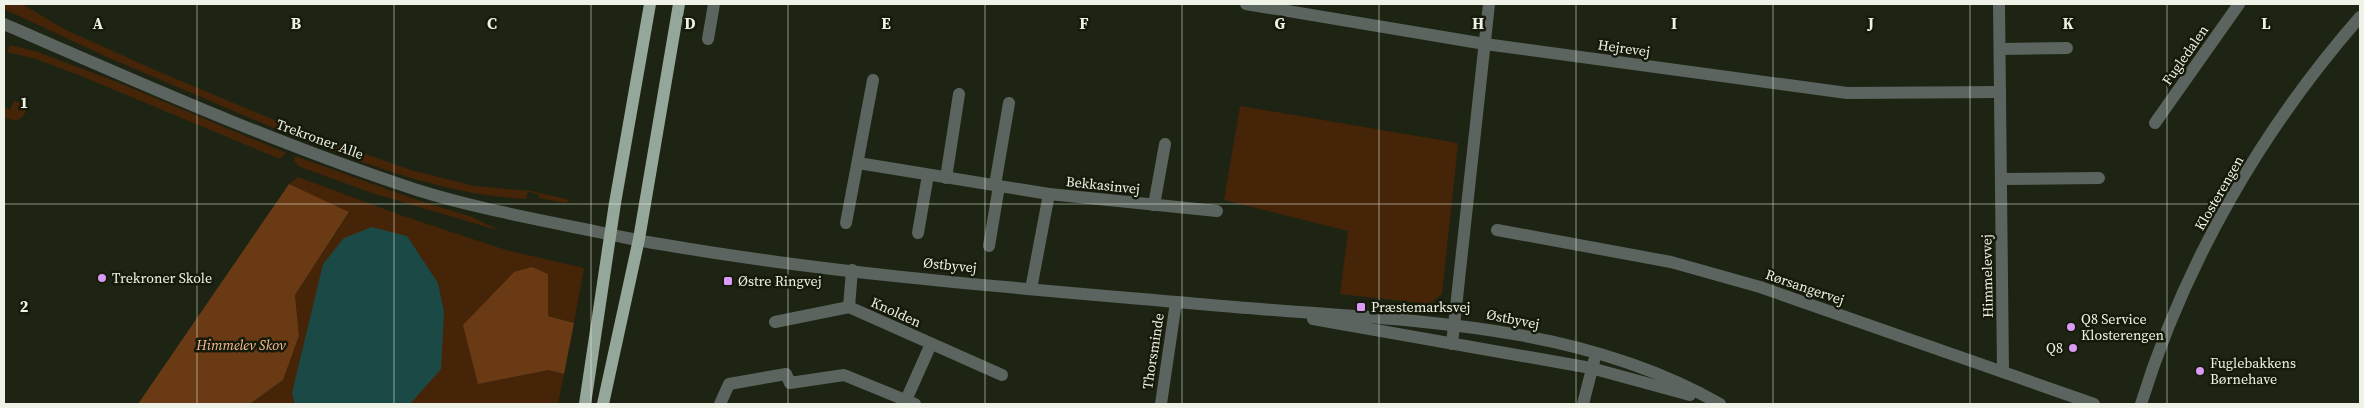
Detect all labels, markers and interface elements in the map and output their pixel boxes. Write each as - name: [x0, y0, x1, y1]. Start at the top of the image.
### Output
- text: A: [93, 12, 104, 34]
- text: B: [291, 12, 302, 34]
- text: C: [487, 12, 497, 34]
- text: D: [684, 12, 696, 34]
- text: E: [881, 12, 891, 34]
- text: F: [1079, 12, 1089, 34]
- text: G: [1275, 12, 1286, 34]
- text: H: [1472, 12, 1484, 34]
- text: I: [1671, 12, 1677, 34]
- text: J: [1867, 12, 1874, 34]
- text: K: [2062, 12, 2074, 34]
- text: L: [2261, 12, 2271, 34]
- street label: Fugledalen: [2157, 21, 2213, 89]
- street label: Hejrevej: [1597, 34, 1651, 62]
- text: 1: [20, 91, 28, 113]
- street label: Trekroner Alle: [274, 114, 366, 164]
- street label: Klosterengen: [2190, 152, 2249, 234]
- street label: Bekkasinvej: [1065, 171, 1141, 199]
- street label: Himmelevvej: [1976, 234, 1998, 318]
- street label: Østbyvej: [922, 252, 978, 278]
- street label: Rørsangervej: [1763, 264, 1847, 310]
- place label: Trekroner Skole: [112, 268, 212, 288]
- place label: Østre Ringvej: [738, 271, 822, 291]
- marker: Trekroner Skole: [96, 272, 108, 284]
- marker: Østre Ringvej: [722, 275, 734, 287]
- street label: Knolden: [868, 292, 925, 332]
- text: 2: [20, 295, 29, 317]
- place label: Præstemarksvej: [1371, 297, 1471, 317]
- marker: Præstemarksvej: [1355, 301, 1367, 313]
- street label: Østbyvej: [1485, 304, 1541, 334]
- place label: Q8 Service Klosterengen: [2081, 309, 2165, 345]
- street label: Thorsminde: [1137, 312, 1169, 390]
- marker: Q8 Service Klosterengen: [2065, 321, 2077, 333]
- park label: Himmelev Skov: [195, 335, 286, 355]
- place label: Q8: [2046, 338, 2063, 358]
- marker: Q8: [2067, 342, 2079, 354]
- place label: Fuglebakkens Børnehave: [2210, 353, 2296, 389]
- marker: Fuglebakkens Børnehave: [2194, 365, 2206, 377]

